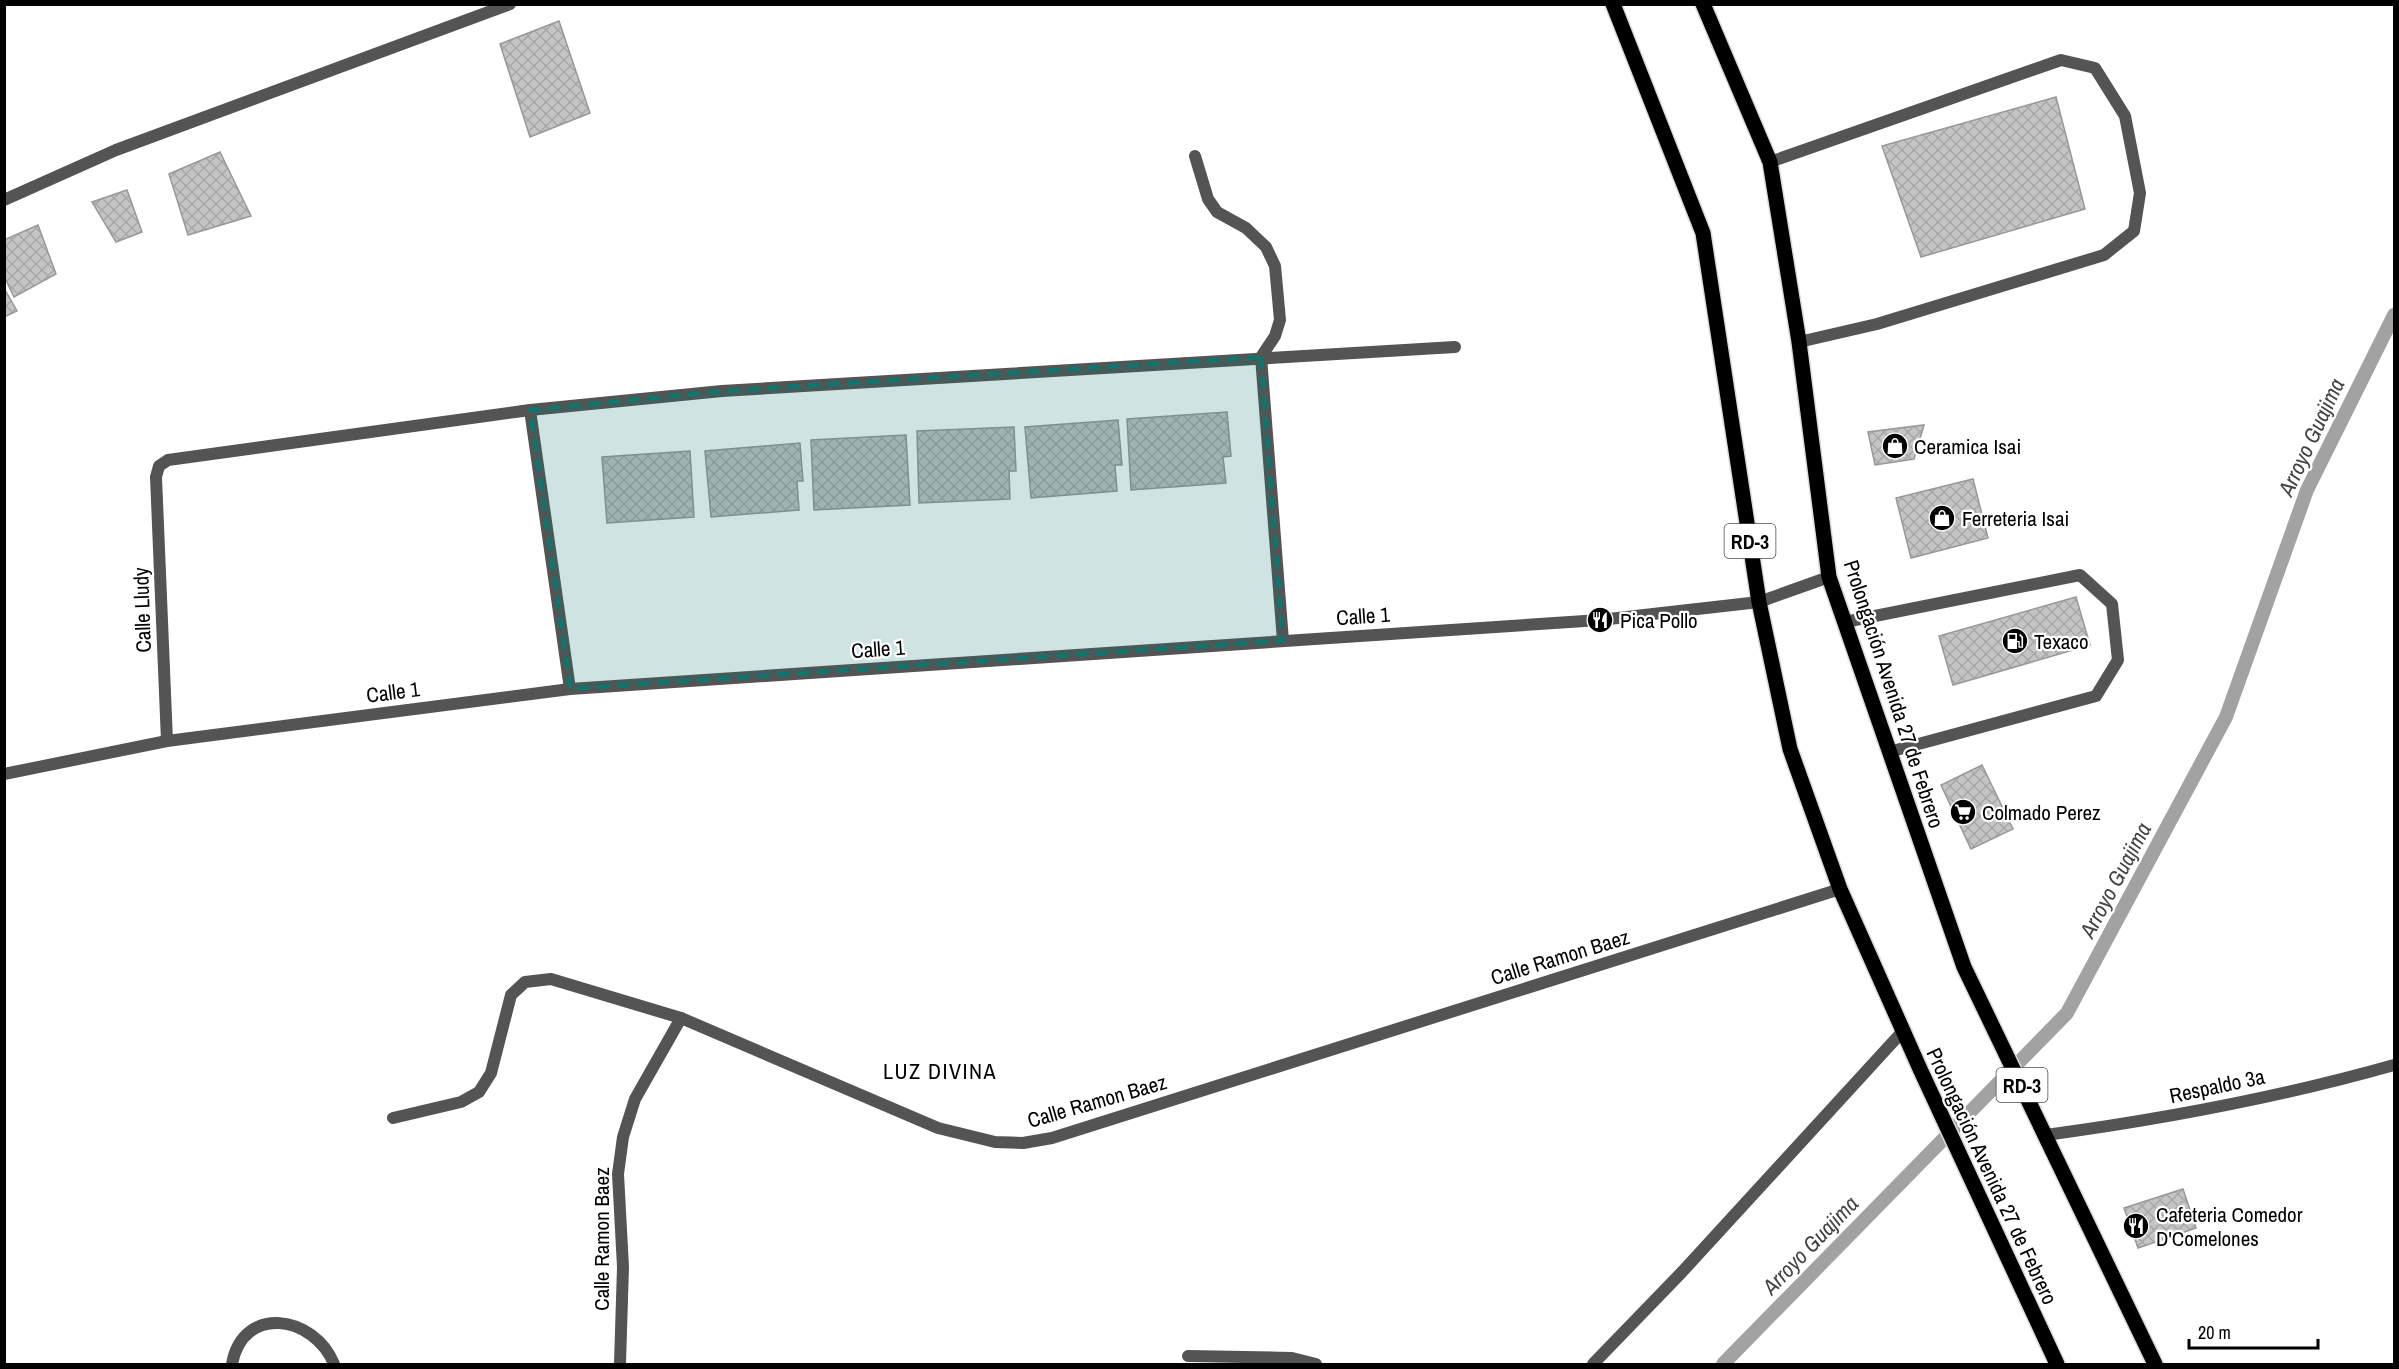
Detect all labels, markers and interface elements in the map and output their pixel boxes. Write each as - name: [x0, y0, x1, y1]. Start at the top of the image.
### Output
- water label: Arroyo Guajima: [2270, 373, 2351, 501]
- shop icon: Ceramica Isai: [1880, 431, 1910, 461]
- place label: Ceramica Isai: [1914, 432, 2021, 461]
- shop icon: Ferreteria Isai: [1927, 503, 1957, 533]
- place label: Ferreteria Isai: [1962, 504, 2069, 533]
- road number: RD-3: [1724, 524, 1776, 558]
- street label: Prolongación Avenida 27 de Febrero: [1837, 556, 1951, 832]
- street label: Calle Lludy: [126, 567, 158, 653]
- street label: Calle 1: [1335, 600, 1391, 632]
- restaurant icon: Pica Pollo: [1585, 605, 1615, 635]
- place label: Pica Pollo: [1620, 606, 1698, 635]
- fuel station icon: Texaco: [2000, 626, 2030, 656]
- place label: Texaco: [2034, 627, 2089, 656]
- street label: Calle 1: [850, 633, 906, 665]
- street label: Calle 1: [365, 674, 422, 710]
- supermarket icon: Colmado Perez: [1948, 797, 1978, 827]
- place label: Colmado Perez: [1982, 798, 2101, 827]
- water label: Arroyo Guajima: [2072, 817, 2158, 944]
- street label: Calle Ramon Baez: [1487, 922, 1633, 992]
- street label: Prolongación Avenida 27 de Febrero: [1920, 1043, 2064, 1309]
- district label: LUZ DIVINA: [883, 1056, 997, 1086]
- street label: Respaldo 3a: [2167, 1062, 2268, 1110]
- street label: Calle Ramon Baez: [1024, 1067, 1170, 1135]
- road number: RD-3: [1996, 1068, 2048, 1102]
- street label: Calle Ramon Baez: [587, 1167, 616, 1311]
- water label: Arroyo Guajima: [1755, 1189, 1865, 1302]
- place label: Cafeteria Comedor D'Comelones: [2156, 1200, 2303, 1253]
- restaurant icon: Cafeteria Comedor D'Comelones: [2121, 1211, 2151, 1241]
- scale bar: [2189, 1312, 2318, 1350]
- text: 20 m: [2198, 1320, 2231, 1345]

